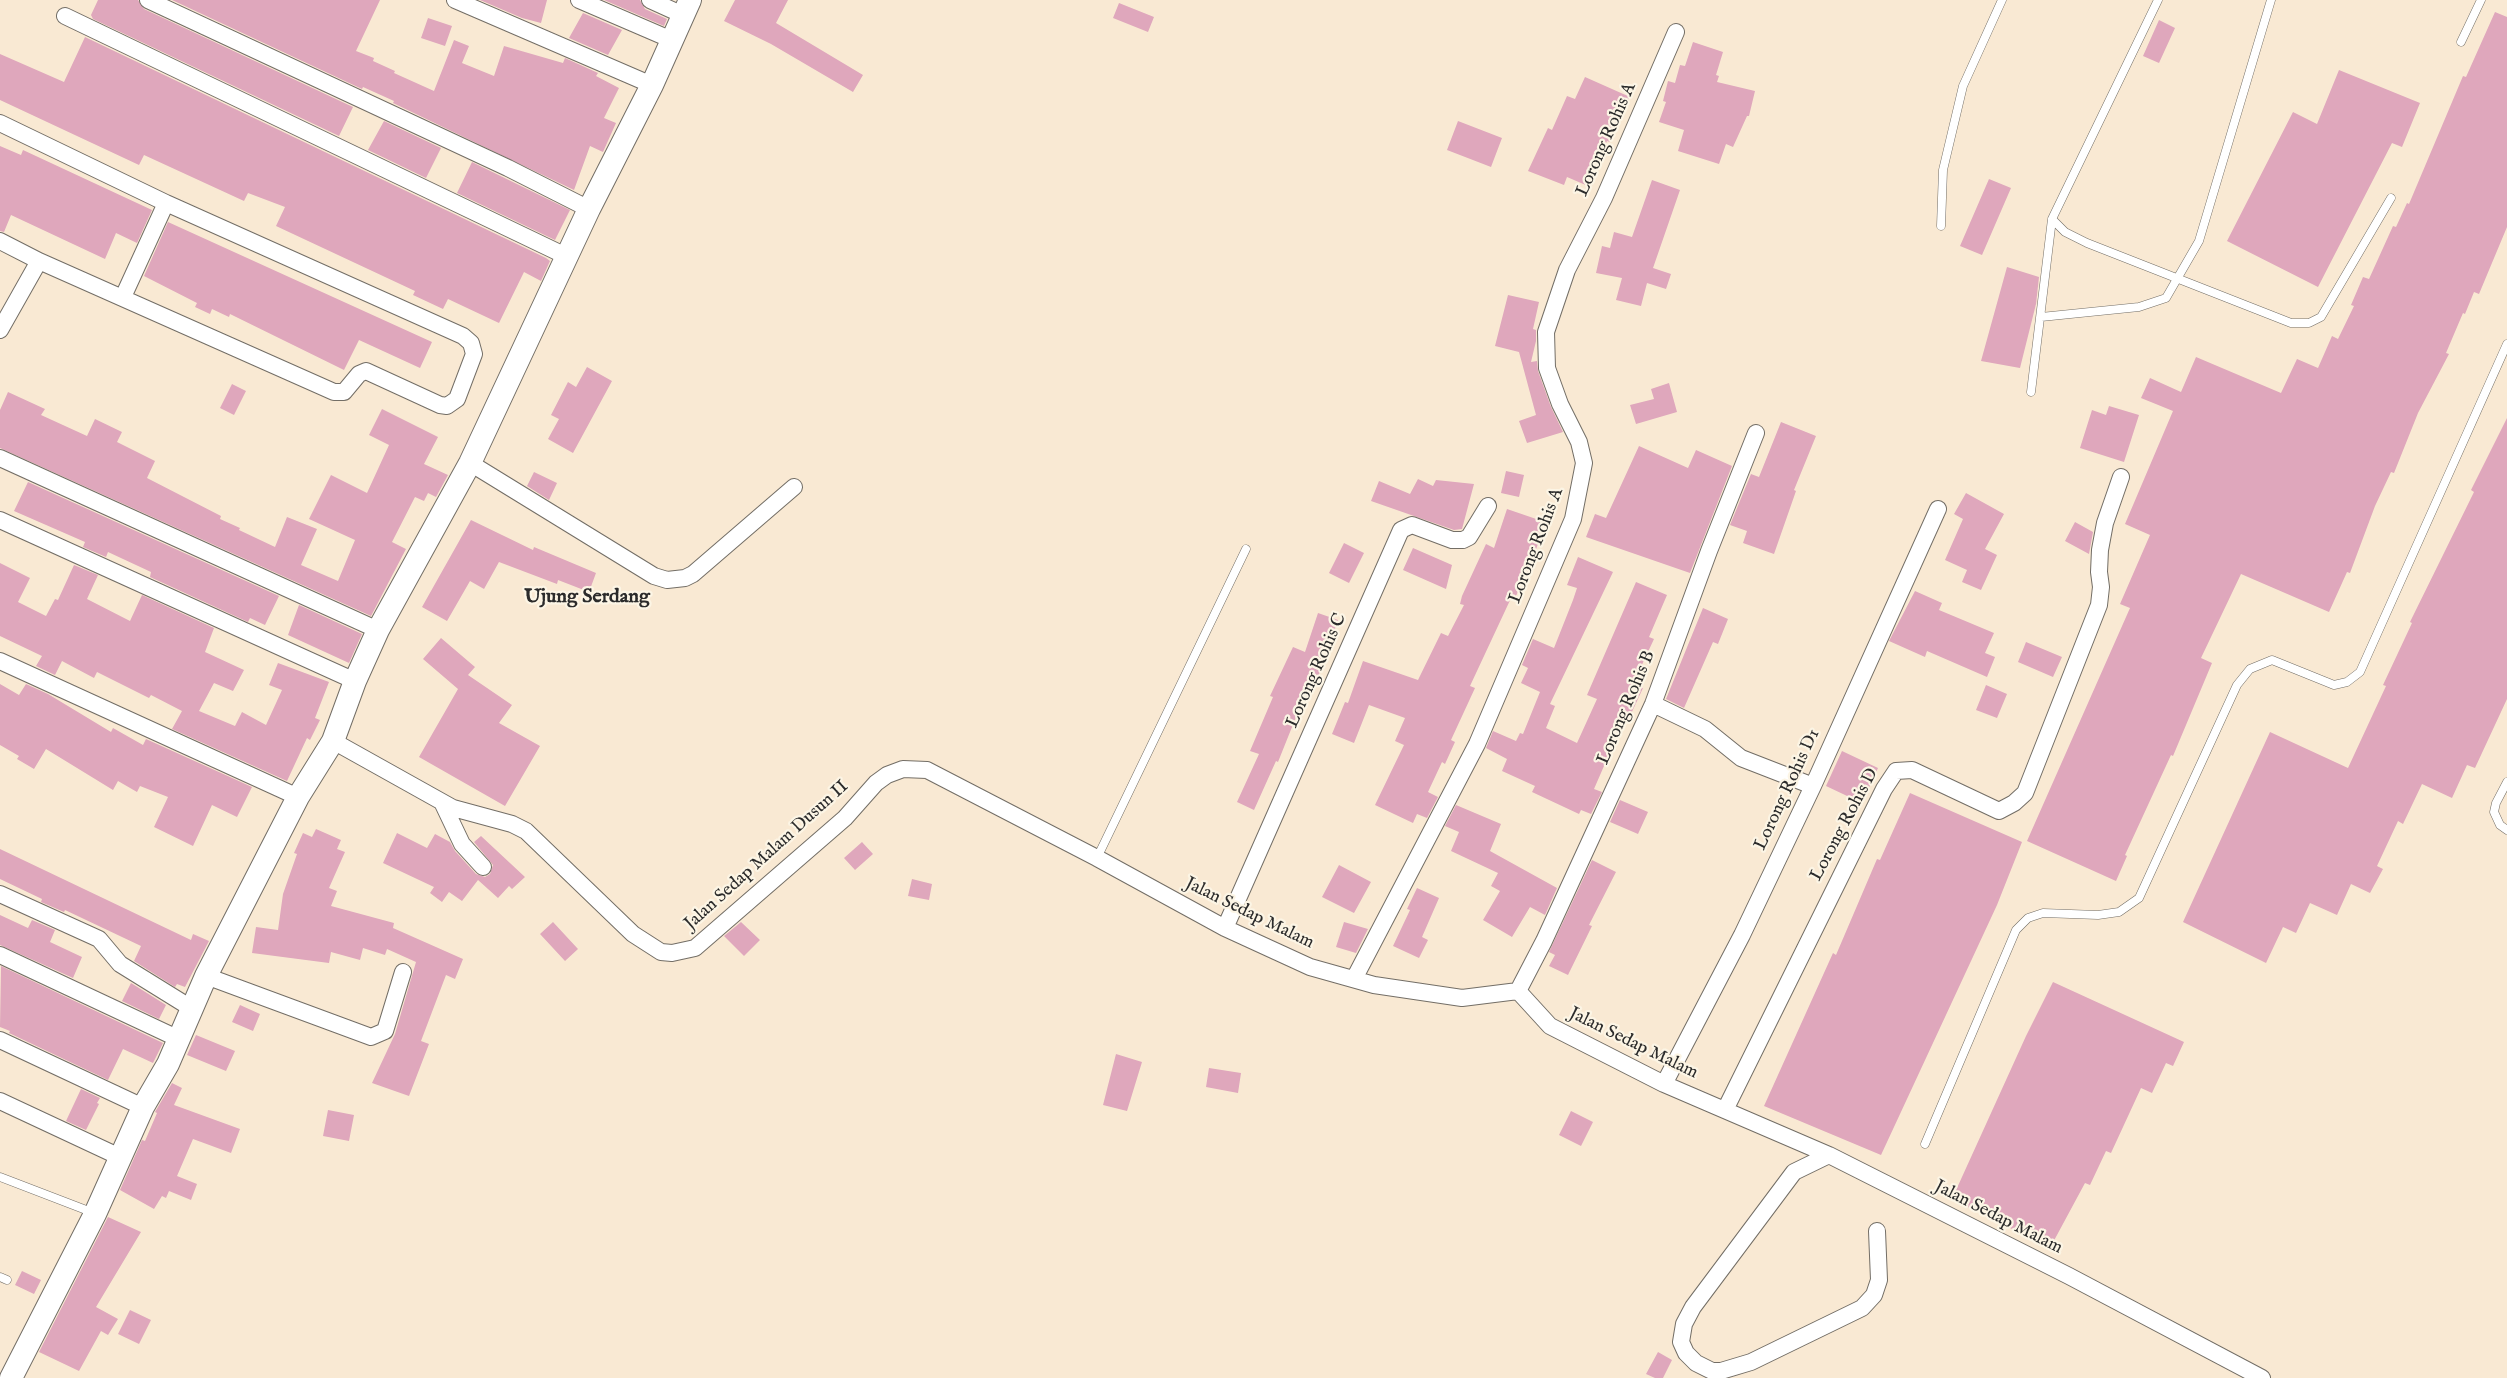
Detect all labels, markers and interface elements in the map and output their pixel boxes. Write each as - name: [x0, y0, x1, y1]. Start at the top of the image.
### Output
- street label: Lorong Rohis A: [1572, 80, 1642, 200]
- street label: Lorong Rohis A: [1505, 485, 1569, 607]
- district label: Ujung Serdang: [524, 586, 650, 610]
- street label: Lorong Rohis C: [1282, 610, 1352, 732]
- street label: Lorong Rohis B: [1593, 648, 1661, 768]
- street label: Lorong Rohis D1: [1750, 726, 1826, 854]
- street label: Lorong Rohis D: [1806, 765, 1884, 885]
- street label: Jalan Sedap Malam Dusun II: [681, 777, 853, 935]
- street label: Jalan Sedap Malam: [1181, 873, 1317, 955]
- street label: Jalan Sedap Malam: [1565, 1003, 1701, 1085]
- street label: Jalan Sedap Malam: [1930, 1176, 2066, 1260]

